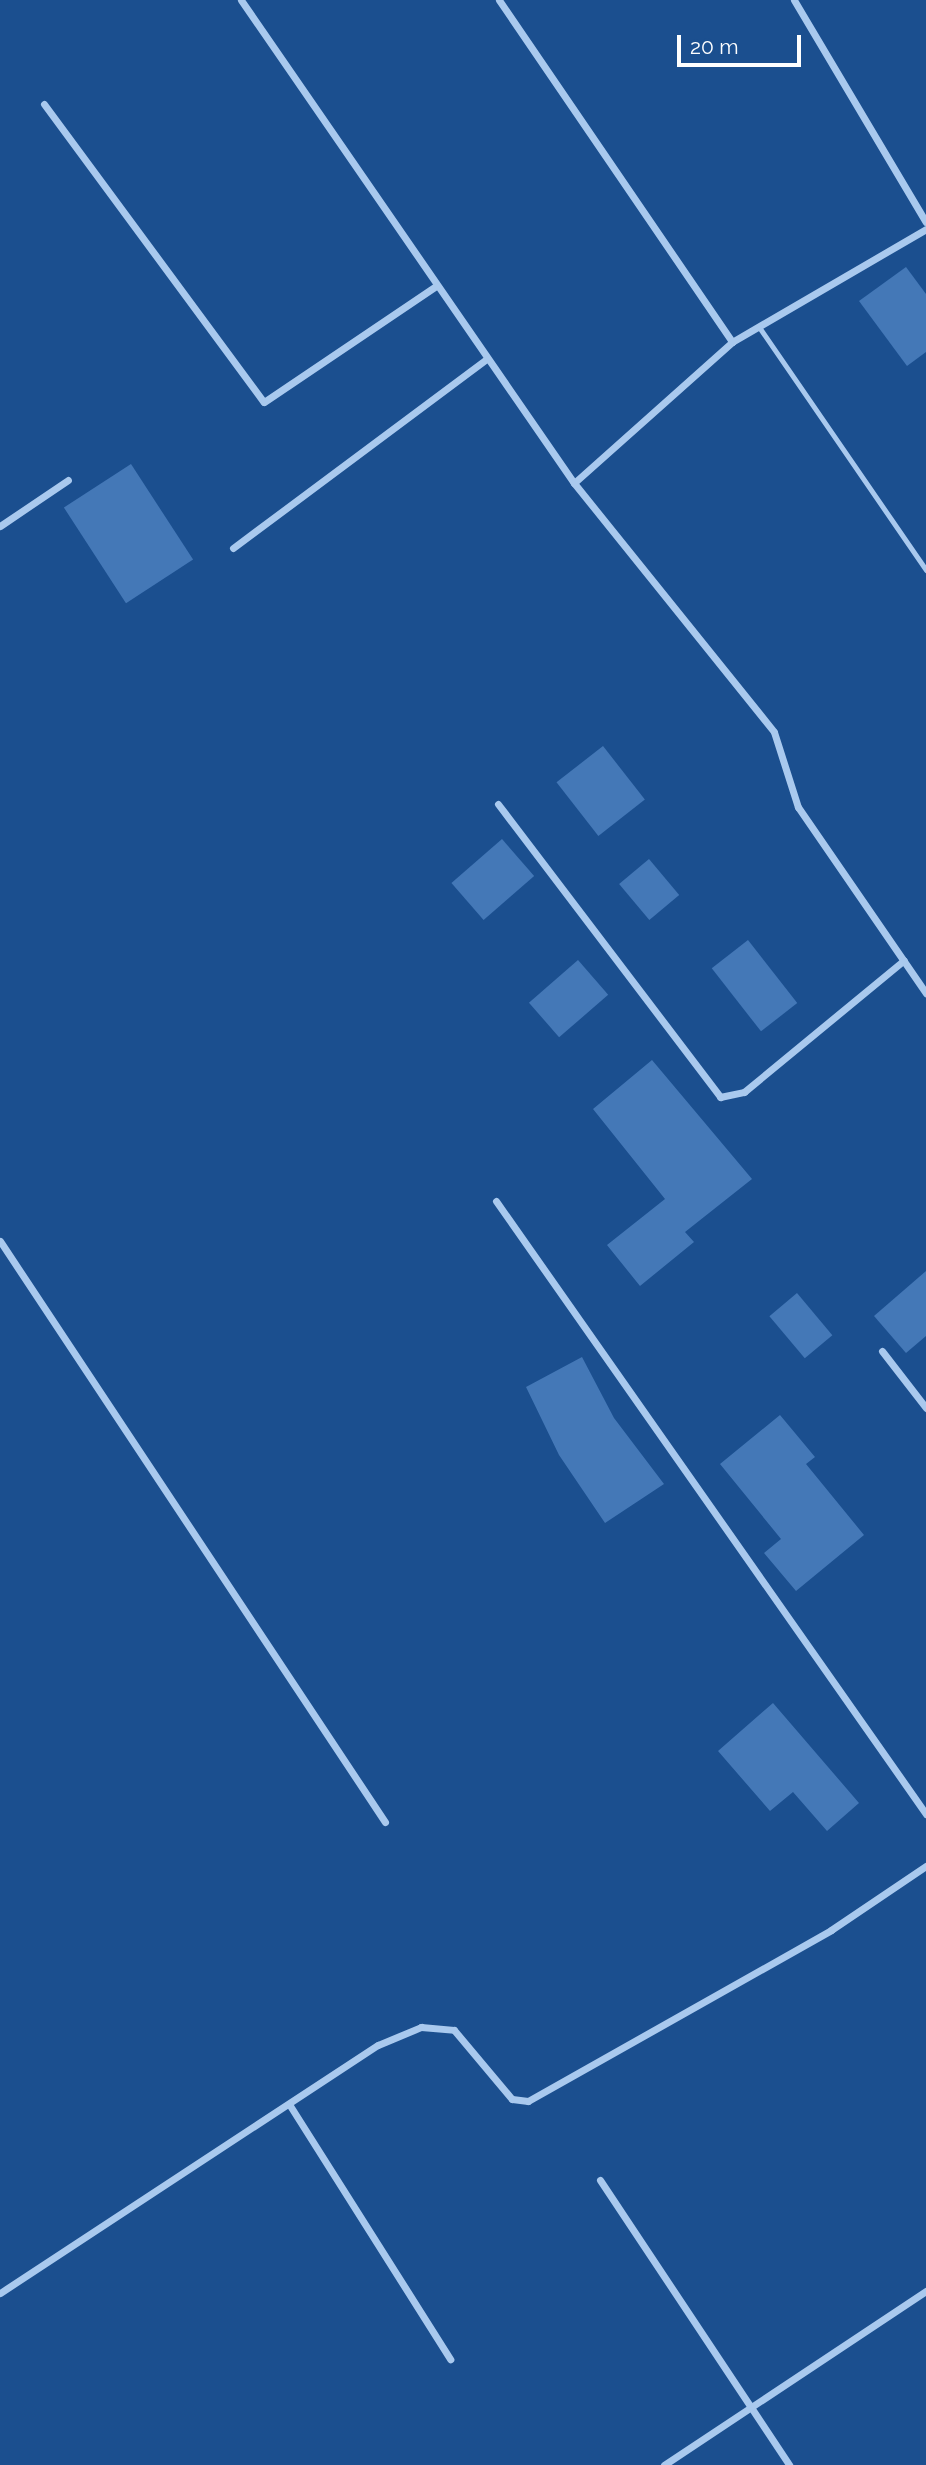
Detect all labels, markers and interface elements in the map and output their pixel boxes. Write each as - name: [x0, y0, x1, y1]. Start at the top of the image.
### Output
- scale bar: [681, 21, 805, 65]
- text: 20 m: [690, 34, 738, 59]

